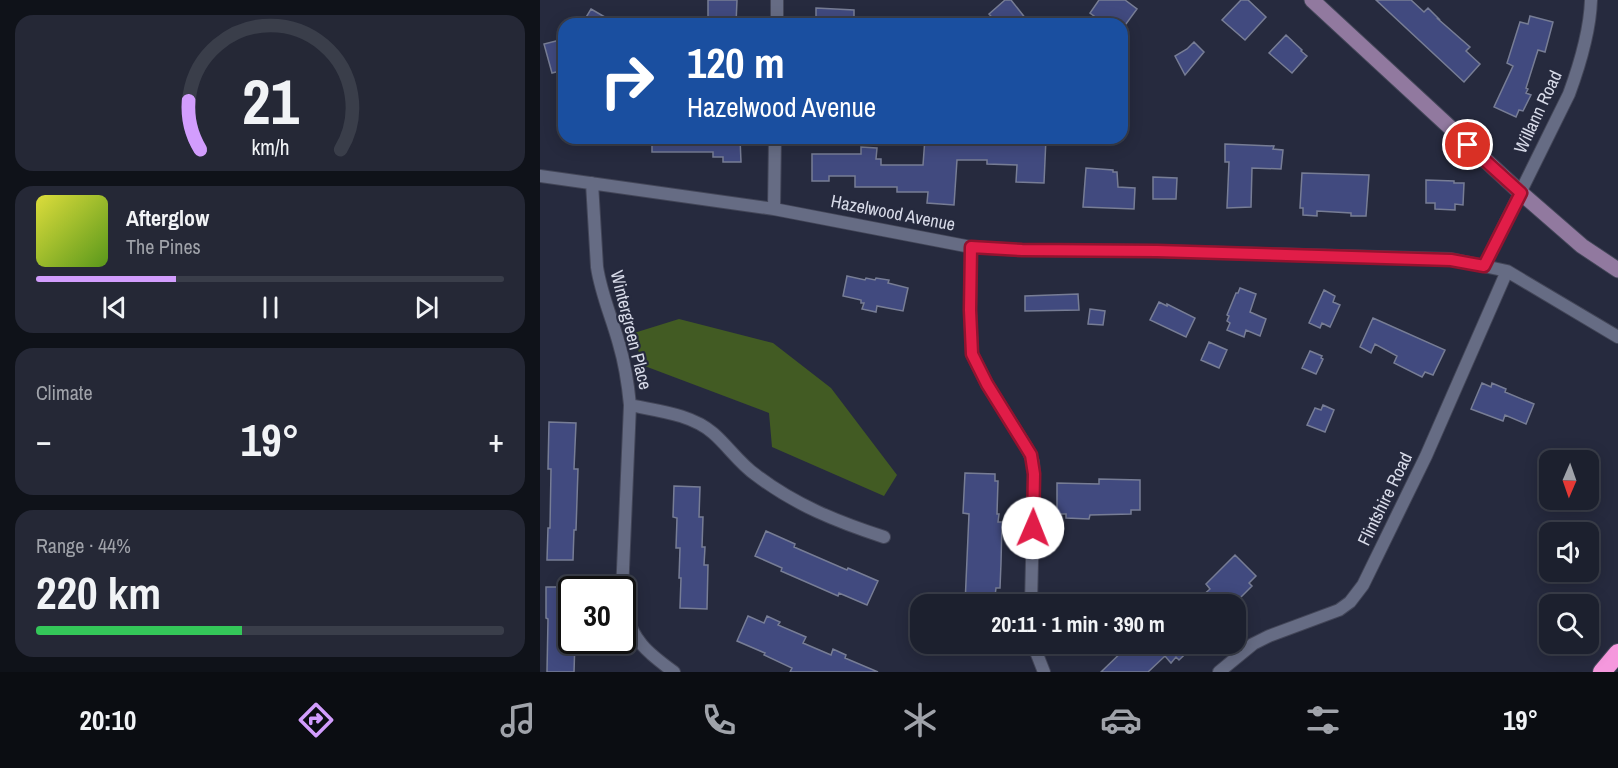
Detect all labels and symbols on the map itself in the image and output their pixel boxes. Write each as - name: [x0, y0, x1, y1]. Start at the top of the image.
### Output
- street label: Willann Road: [1507, 66, 1568, 157]
- pin: [1442, 119, 1493, 170]
- street label: Hazelwood Avenue: [829, 188, 957, 237]
- street label: Wintergreen Place: [605, 268, 658, 392]
- street label: Flintshire Road: [1351, 448, 1418, 550]
- north arrow: [1539, 450, 1599, 510]
- position arrow: [1001, 496, 1065, 560]
- speed limit sign: 30: [558, 576, 636, 654]

